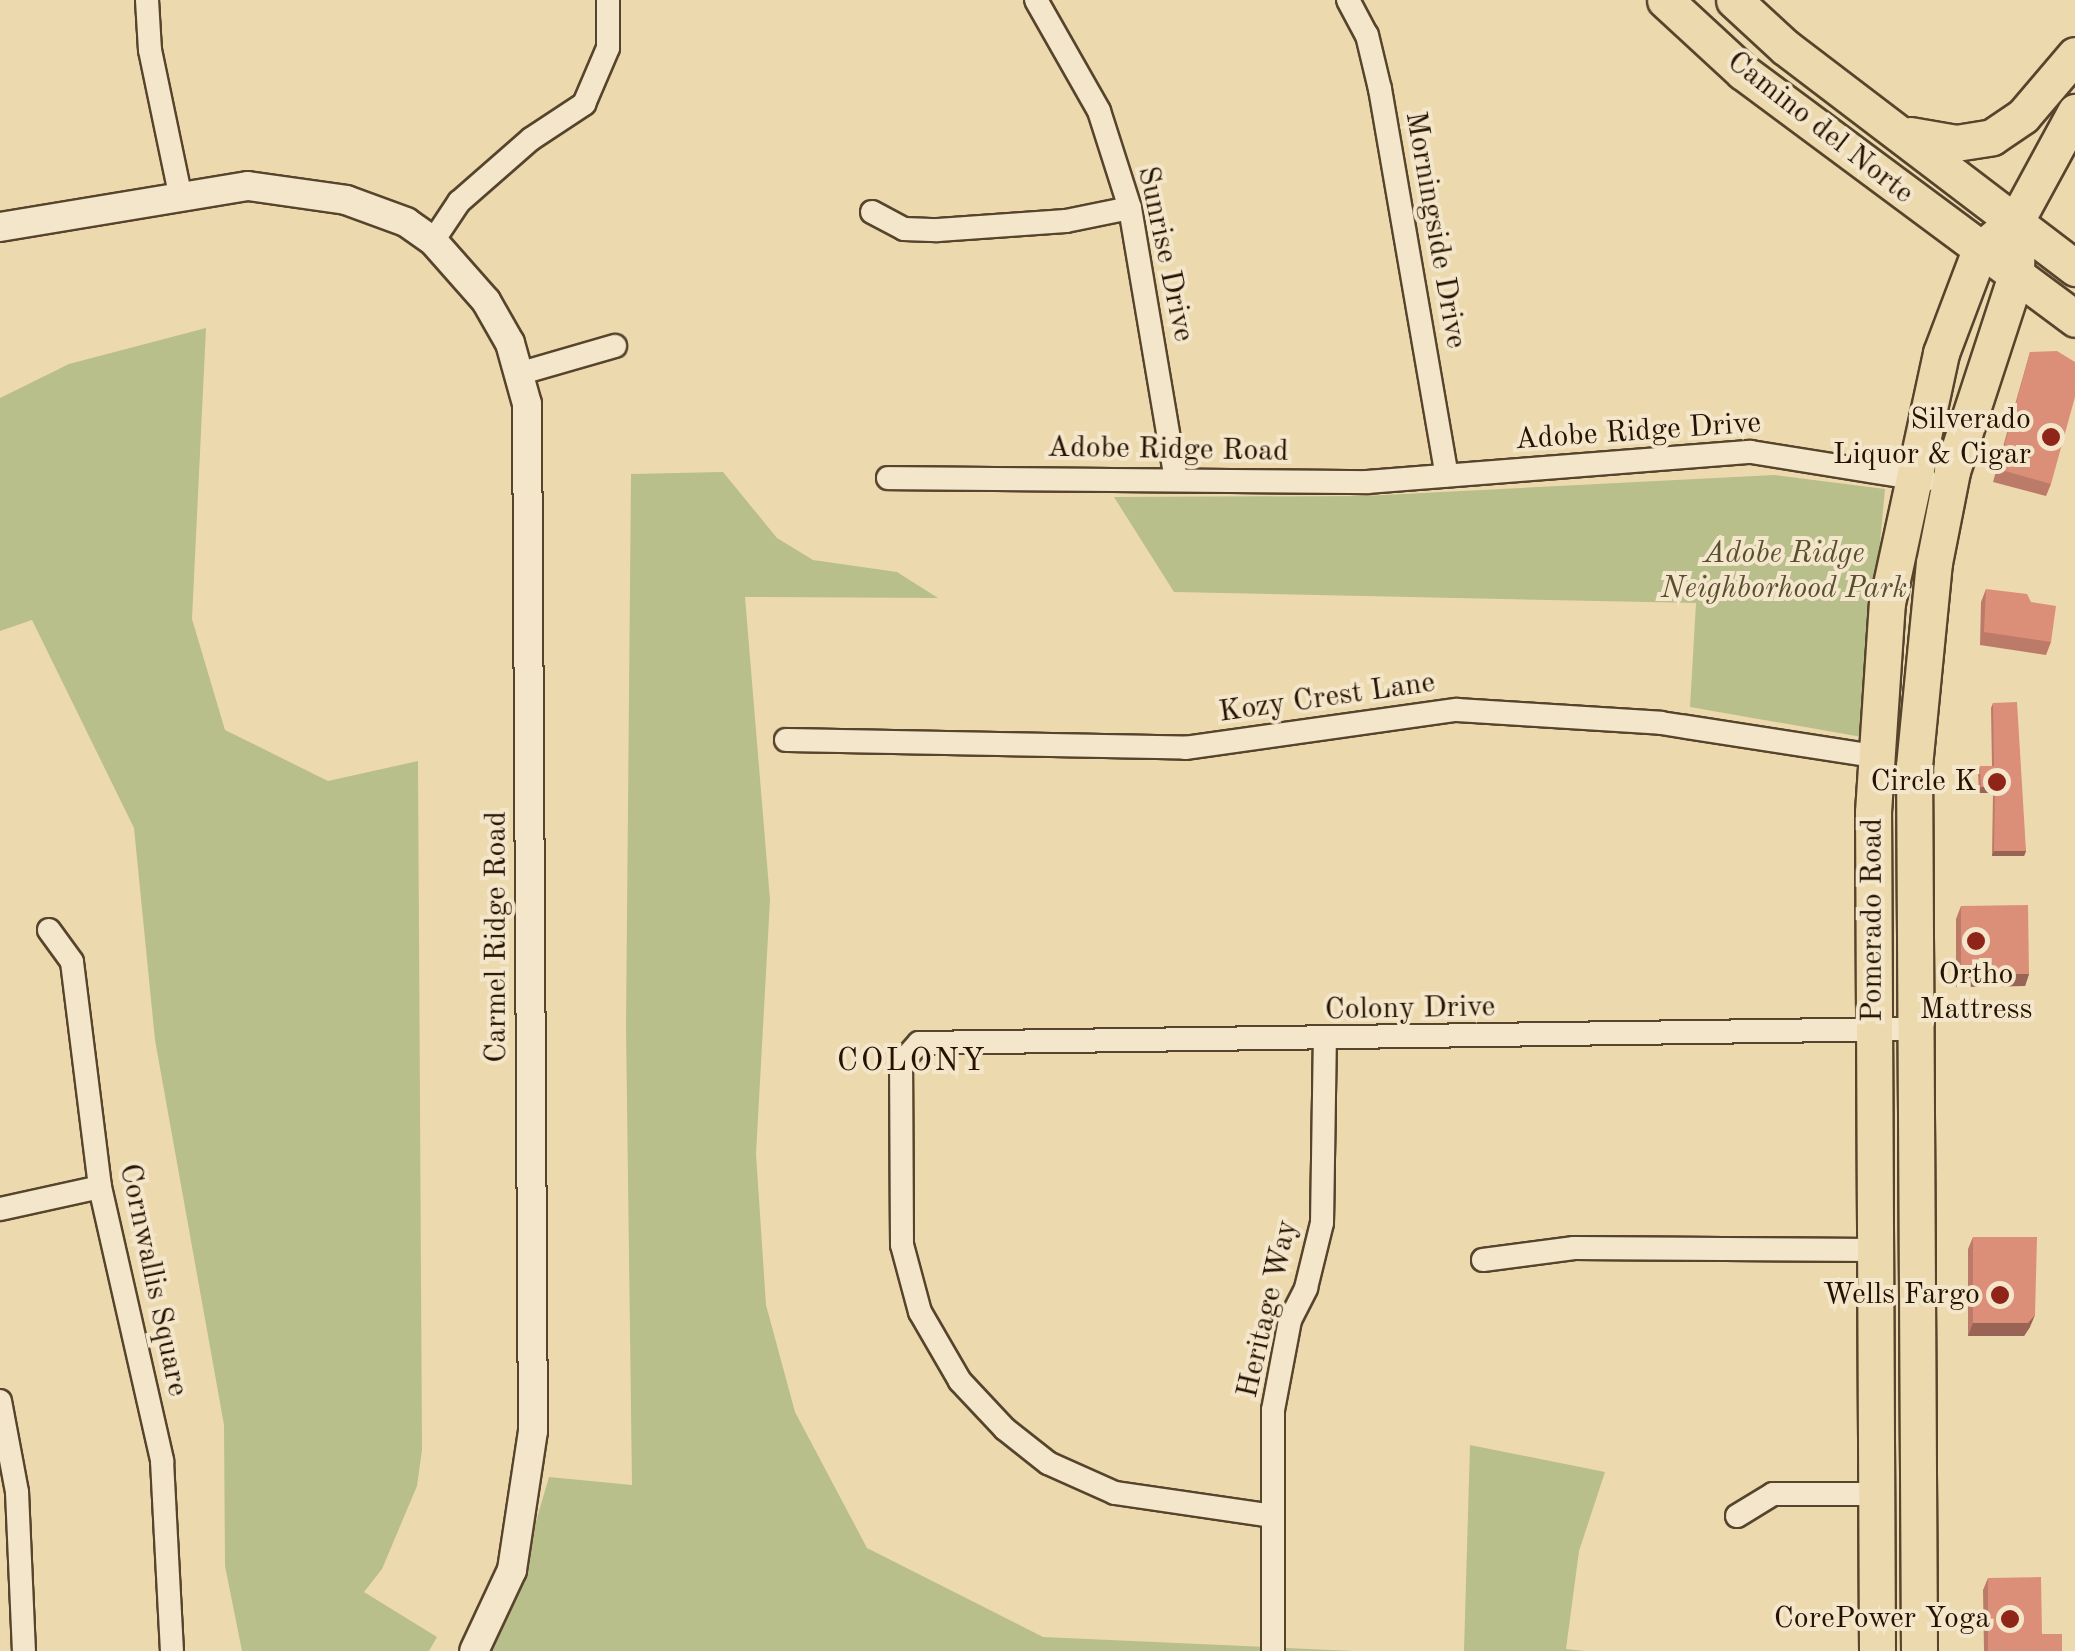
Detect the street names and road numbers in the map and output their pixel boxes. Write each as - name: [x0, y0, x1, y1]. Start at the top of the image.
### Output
- street label: Camino del Norte: [1720, 44, 1920, 212]
- street label: Morningside Drive: [1396, 109, 1474, 351]
- street label: Sunrise Drive: [1129, 163, 1201, 345]
- street label: Adobe Ridge Drive: [1514, 405, 1762, 459]
- street label: Adobe Ridge Road: [1047, 430, 1289, 470]
- street label: Kozy Crest Lane: [1217, 665, 1437, 731]
- street label: Carmel Ridge Road: [479, 811, 515, 1063]
- street label: Pomerado Road: [1855, 818, 1891, 1022]
- street label: Colony Drive: [1324, 990, 1496, 1028]
- street label: Cornwallis Square: [111, 1160, 195, 1400]
- street label: Heritage Way: [1230, 1217, 1306, 1401]

